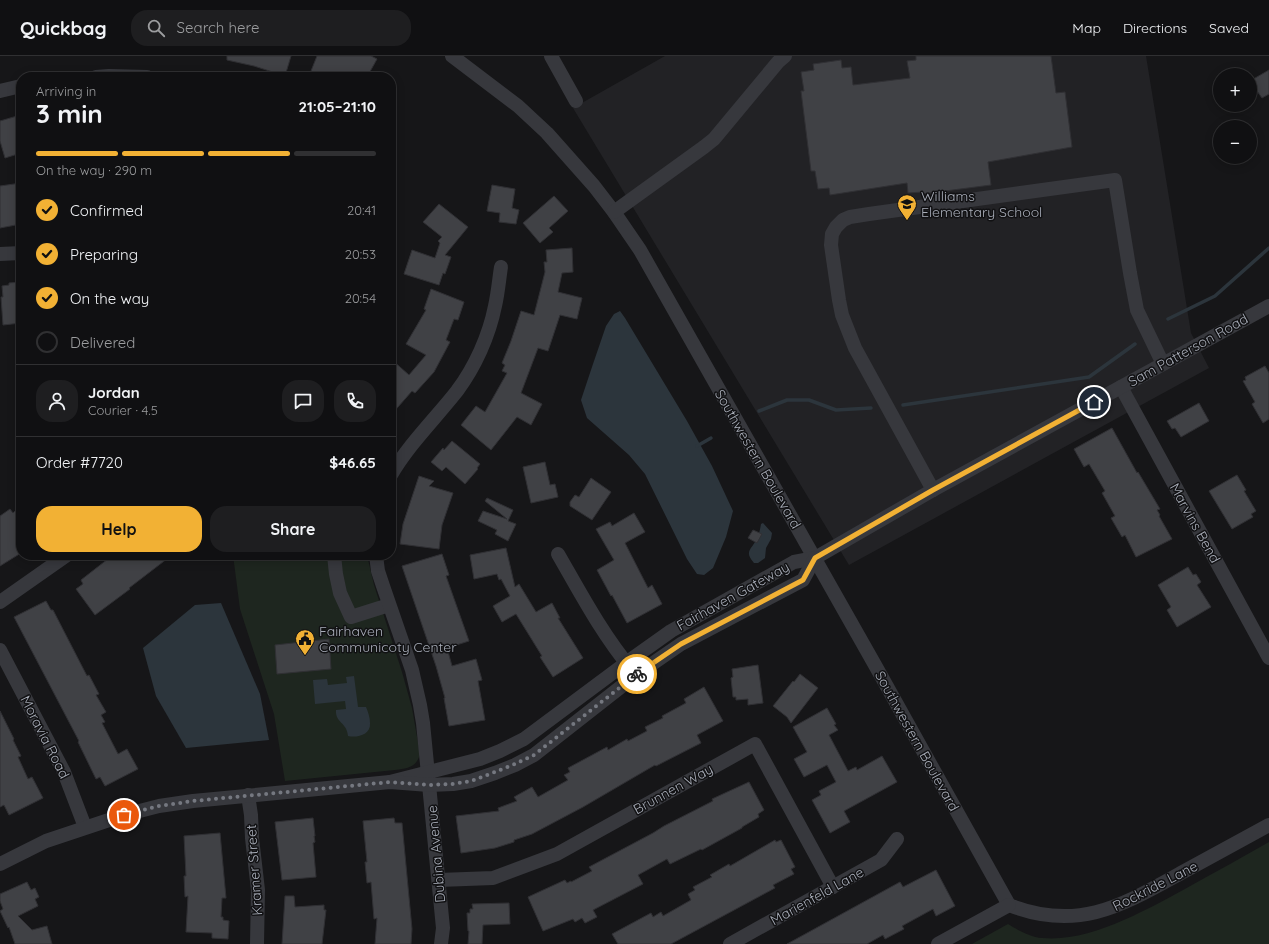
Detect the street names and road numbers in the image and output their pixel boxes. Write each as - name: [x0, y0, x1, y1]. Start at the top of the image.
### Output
- street label: Sam Patterson Road: [1125, 310, 1251, 390]
- street label: Southwestern Boulevard: [711, 386, 805, 532]
- street label: Marvins Bend: [1166, 480, 1224, 566]
- street label: Fairhaven Gateway: [674, 558, 792, 634]
- street label: Southwestern Boulevard: [871, 668, 963, 814]
- street label: Moravia Road: [16, 692, 74, 782]
- street label: Brunnen Way: [630, 760, 716, 818]
- street label: Dubina Avenue: [423, 804, 449, 903]
- street label: Kramer Street: [242, 824, 266, 916]
- street label: Rockride Lane: [1109, 857, 1201, 915]
- street label: Marienfeld Lane: [767, 863, 867, 929]

